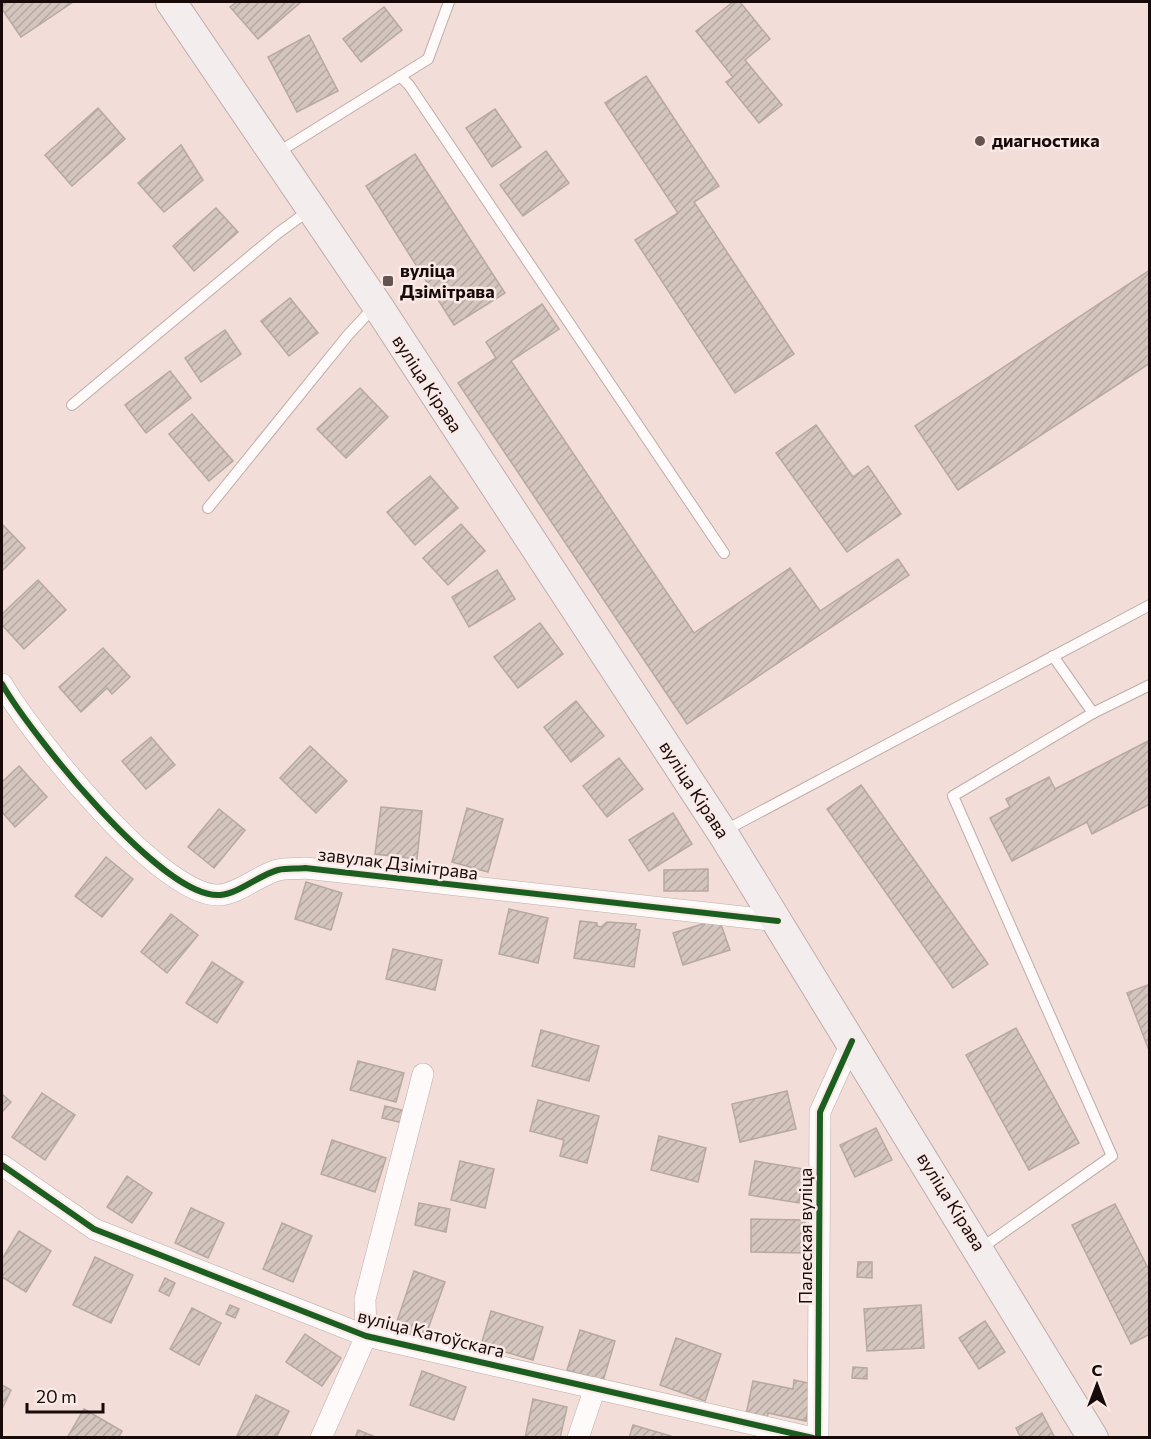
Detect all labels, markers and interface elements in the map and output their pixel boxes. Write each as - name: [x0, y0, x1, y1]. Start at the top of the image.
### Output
- place label: диагностика: [992, 129, 1100, 151]
- marker: диагностика: [973, 134, 987, 148]
- place label: вуліца Дзімітрава: [400, 259, 495, 302]
- marker: вуліца Дзімітрава: [381, 274, 395, 288]
- street label: вуліца Кірава: [388, 331, 468, 436]
- street label: вуліца Кірава: [655, 737, 735, 842]
- street label: завулак Дзімітрава: [317, 842, 479, 884]
- street label: вуліца Кірава: [913, 1148, 991, 1255]
- street label: Палеская вуліца: [794, 1168, 816, 1304]
- street label: вуліца Катоўскага: [355, 1304, 507, 1362]
- north arrow: [1067, 1355, 1127, 1415]
- text: С: [1092, 1360, 1103, 1379]
- scale bar: [27, 1376, 104, 1414]
- text: 20 m: [36, 1385, 77, 1407]

